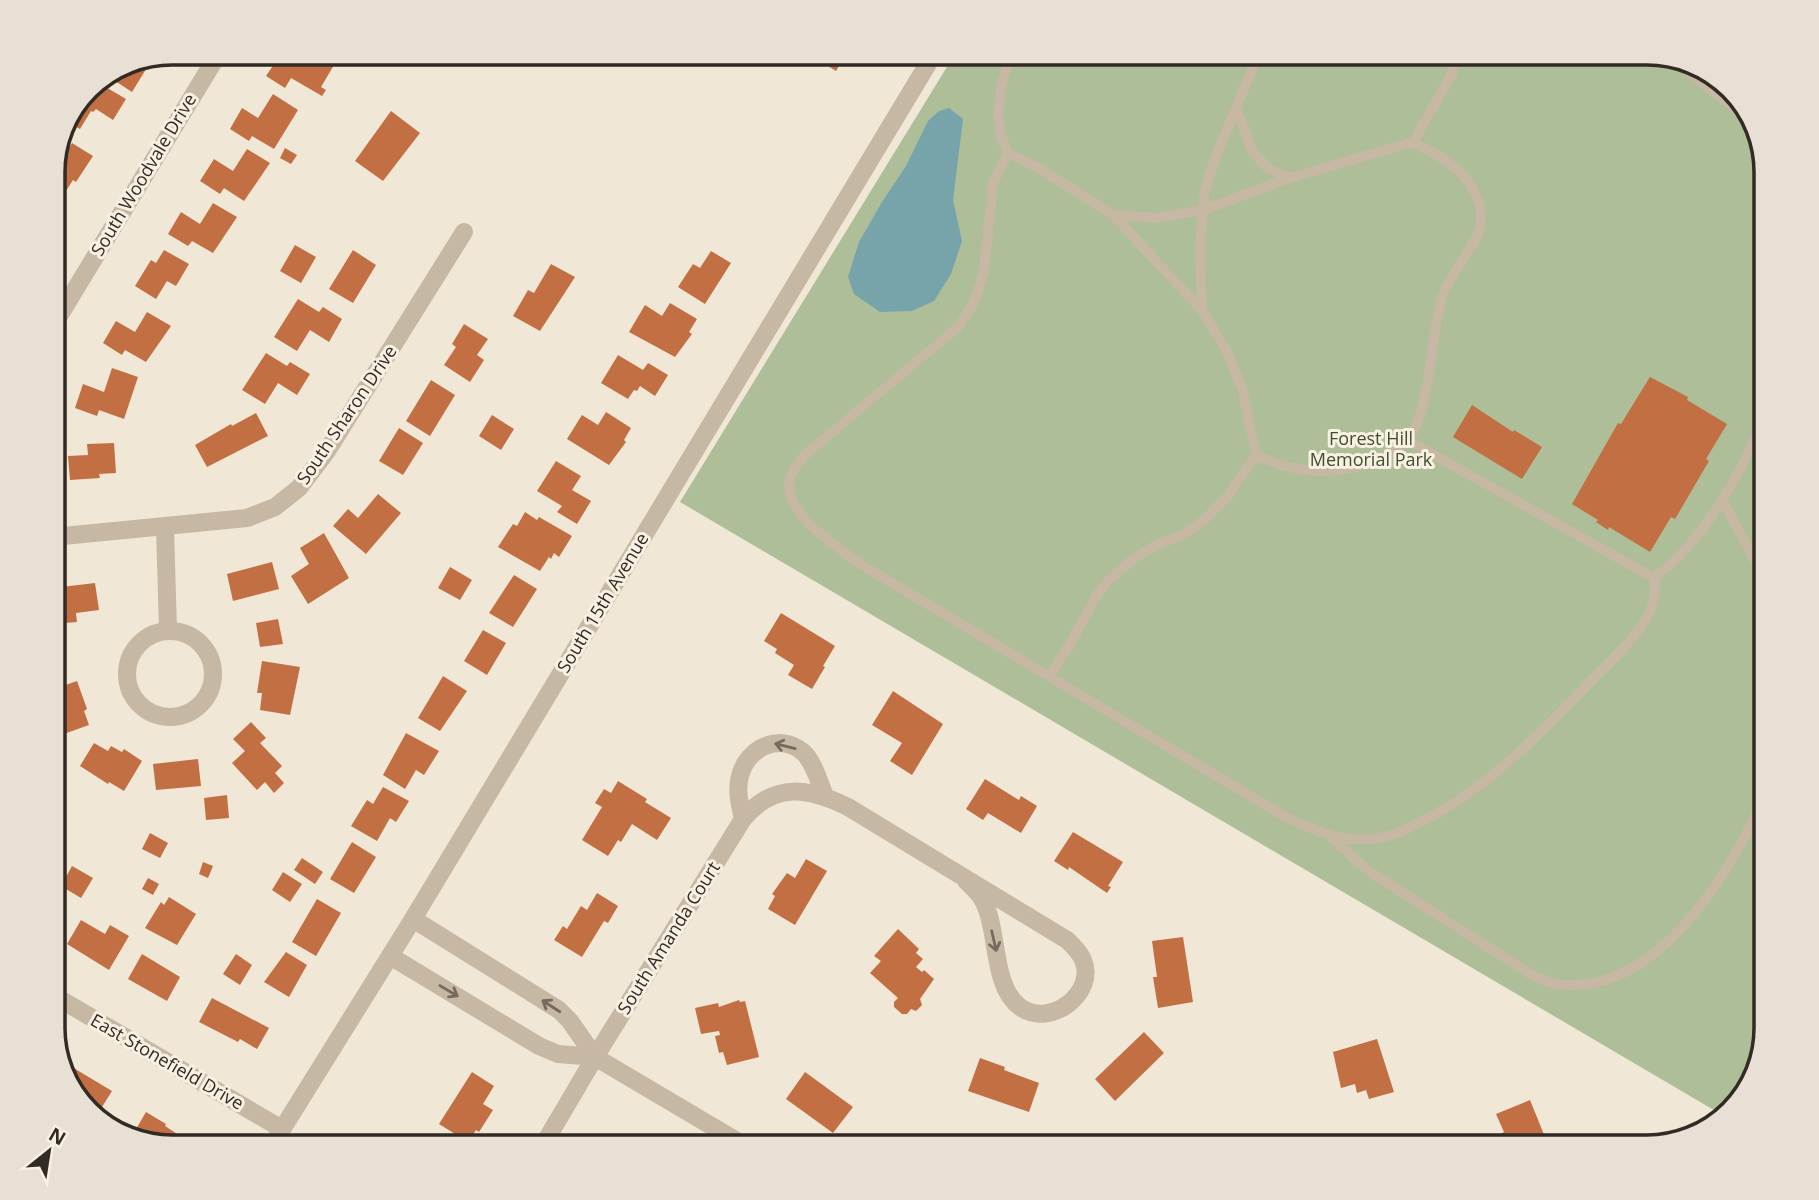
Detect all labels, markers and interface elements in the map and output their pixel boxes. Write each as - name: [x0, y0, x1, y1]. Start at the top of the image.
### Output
- street label: South Woodvale Drive: [85, 89, 201, 260]
- street label: South Sharon Drive: [291, 340, 402, 489]
- park label: Forest Hill Memorial Park: [1310, 426, 1433, 471]
- street label: South 15th Avenue: [551, 528, 653, 677]
- one-way arrow: [774, 739, 796, 752]
- street label: South Amanda Court: [611, 857, 725, 1018]
- one-way arrow: [988, 930, 1001, 952]
- one-way arrow: [438, 984, 458, 998]
- one-way arrow: [542, 998, 561, 1013]
- street label: East Stonefield Drive: [87, 1008, 248, 1115]
- north arrow: [14, 1116, 84, 1186]
- text: N: [44, 1121, 71, 1151]

